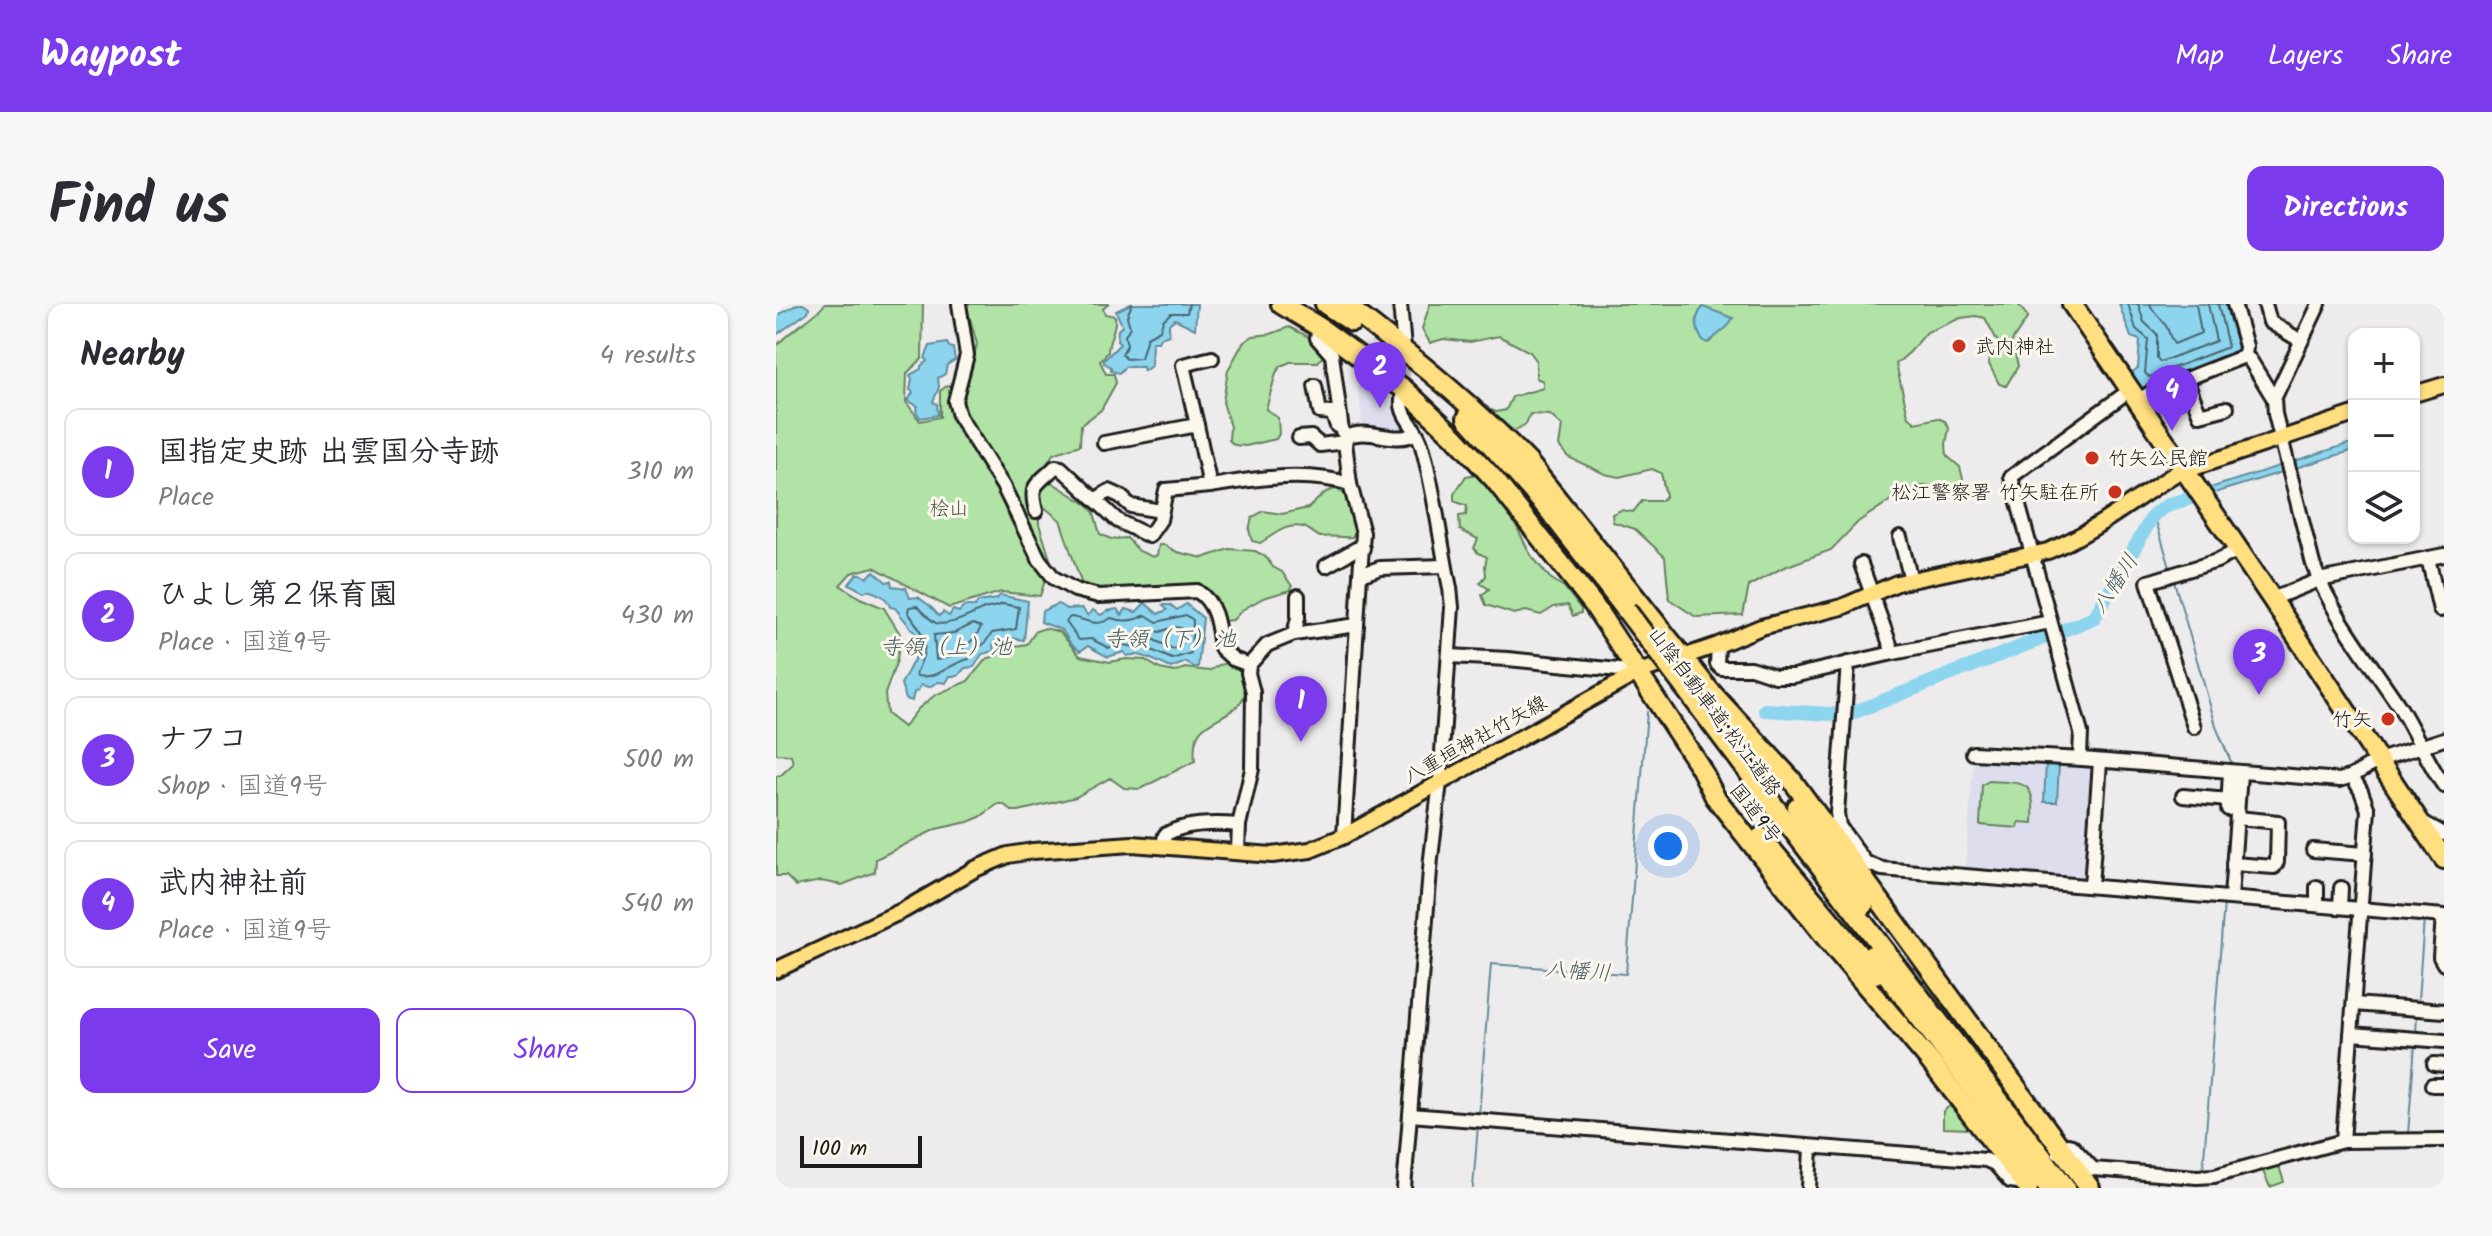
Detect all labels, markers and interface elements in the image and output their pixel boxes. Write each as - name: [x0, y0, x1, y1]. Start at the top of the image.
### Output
- text: Waypost: [40, 26, 182, 86]
- text: Map: [2175, 34, 2224, 79]
- text: Layers: [2268, 34, 2343, 79]
- text: Share: [2387, 34, 2452, 79]
- text: Find us: [48, 163, 229, 253]
- button: Directions: [2247, 166, 2444, 251]
- map controls: [2348, 328, 2420, 544]
- button: +: [2348, 328, 2420, 400]
- text: Nearby: [80, 329, 185, 383]
- place label: 武内神社: [1975, 332, 2055, 364]
- text: 4 results: [600, 335, 696, 377]
- marker: 武内神社: [1950, 337, 1968, 355]
- pin: 2: [1354, 342, 1406, 408]
- pin: 4: [2146, 365, 2198, 431]
- button: −: [2348, 400, 2420, 472]
- text: 国指定史跡 出雲国分寺跡: [158, 429, 500, 477]
- place label: 竹矢公民館: [2108, 444, 2208, 476]
- marker: 竹矢公民館: [2083, 449, 2101, 467]
- text: 1: [104, 451, 112, 493]
- text: 310 m: [627, 451, 694, 493]
- button: layers: [2348, 472, 2420, 544]
- text: Place: [158, 477, 214, 519]
- place label: 松江警察署 竹矢駐在所: [1891, 478, 2099, 510]
- marker: 松江警察署 竹矢駐在所: [2106, 483, 2124, 501]
- park label: 桧山: [929, 494, 969, 526]
- water label: 八幡川: [2083, 547, 2149, 622]
- text: ひよし第２保育園: [158, 572, 398, 620]
- text: 2: [100, 595, 116, 637]
- text: 430 m: [621, 595, 694, 637]
- street label: 山陰自動車道;松江道路: [1639, 620, 1788, 804]
- text: Place · 国道9号: [158, 622, 332, 664]
- water label: 寺領（下）池: [1104, 623, 1237, 658]
- pin: 3: [2233, 629, 2285, 695]
- water label: 寺領（上）池: [880, 631, 1013, 666]
- pin: 1: [1275, 676, 1327, 742]
- street label: 八重垣神社竹矢線: [1398, 688, 1554, 794]
- place label: 竹矢: [2332, 705, 2372, 737]
- marker: 竹矢: [2379, 710, 2397, 728]
- text: ナフコ: [158, 716, 248, 764]
- text: 3: [101, 739, 115, 781]
- text: 500 m: [623, 739, 694, 781]
- text: Shop · 国道9号: [158, 766, 328, 808]
- street label: 国道9号: [1720, 777, 1789, 852]
- your location: [1648, 826, 1688, 866]
- text: 武内神社前: [158, 860, 308, 908]
- text: 4: [101, 883, 115, 925]
- text: 540 m: [622, 883, 694, 925]
- text: Place · 国道9号: [158, 910, 332, 952]
- water label: 八幡川: [1544, 953, 1612, 992]
- button: Save: [80, 1008, 380, 1093]
- button: Share: [396, 1008, 696, 1093]
- scale bar: [800, 1132, 922, 1168]
- text: 100 m: [812, 1132, 867, 1167]

